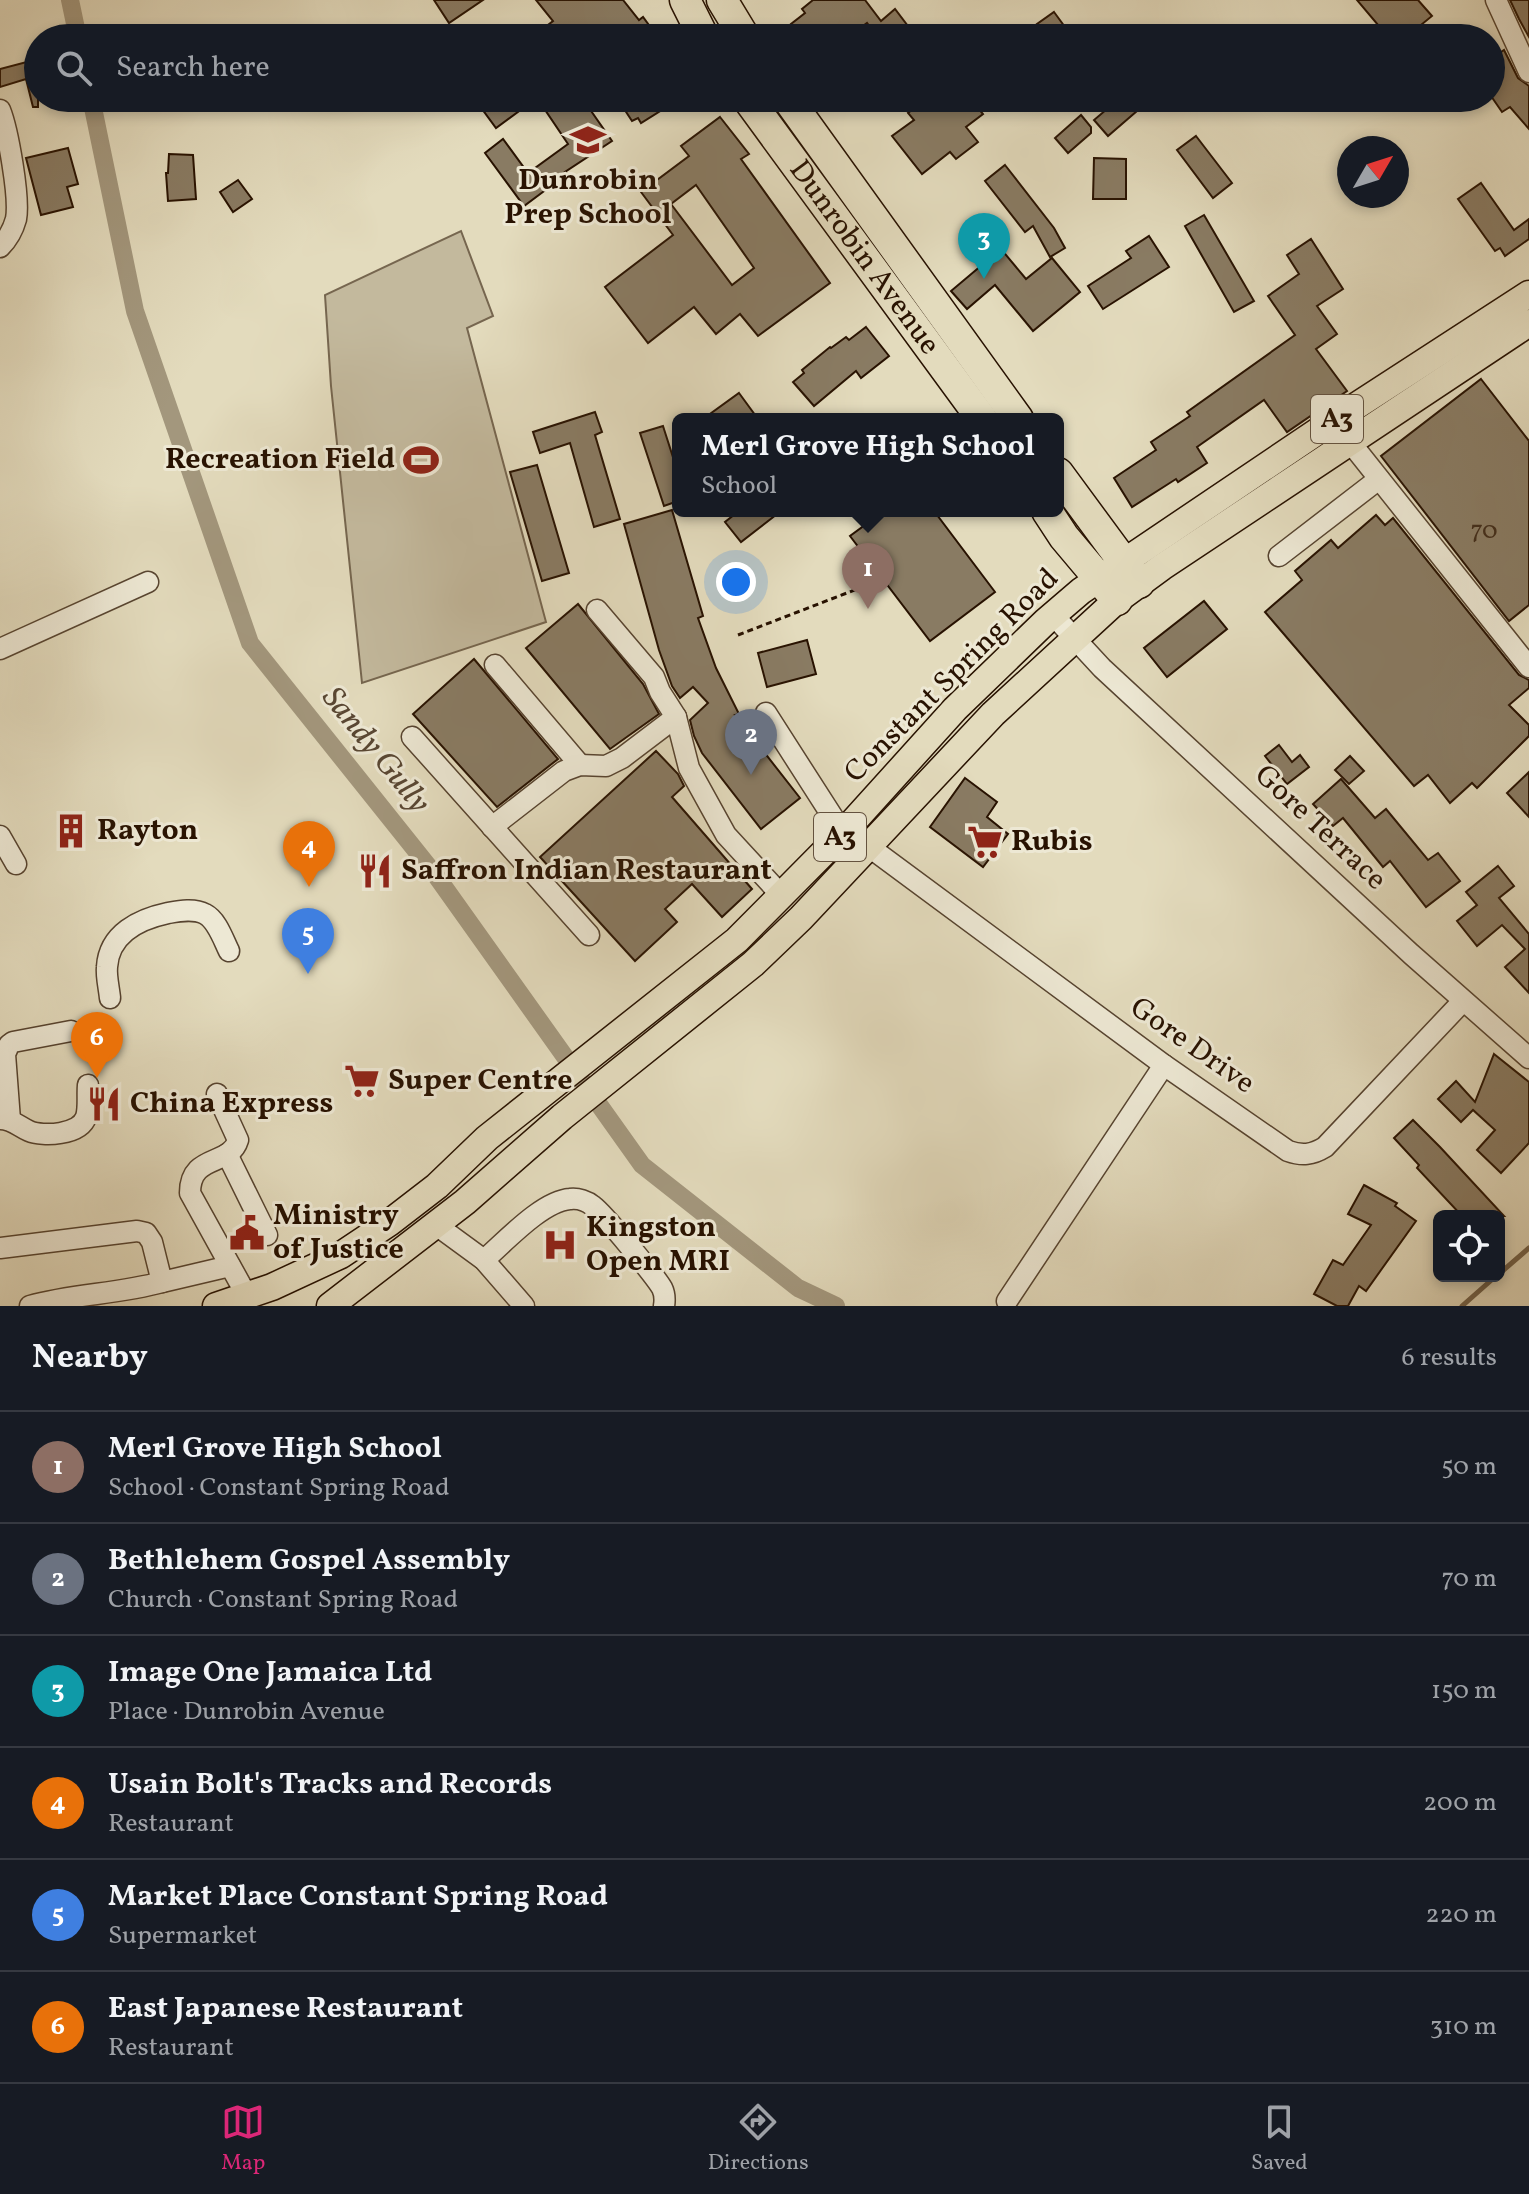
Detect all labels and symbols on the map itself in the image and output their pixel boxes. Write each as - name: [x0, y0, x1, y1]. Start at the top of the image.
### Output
- school or university icon: Dunrobin Prep School: [569, 121, 607, 159]
- north arrow: [1337, 136, 1409, 208]
- street label: Dunrobin Avenue: [778, 152, 950, 364]
- place label: Dunrobin Prep School: [504, 160, 672, 236]
- pin: 3: [958, 213, 1010, 279]
- road number: A3: [1311, 395, 1363, 443]
- place label: Recreation Field: [165, 439, 395, 481]
- sports icon: Recreation Field: [402, 441, 440, 479]
- house number: 70: [1470, 513, 1498, 549]
- pin: 1: [842, 543, 894, 609]
- street label: Constant Spring Road: [835, 559, 1069, 793]
- your location: [716, 562, 756, 602]
- water label: Sandy Gully: [310, 678, 440, 824]
- pin: 2: [725, 709, 777, 775]
- street label: Gore Terrace: [1245, 756, 1395, 900]
- place label: Rayton: [97, 810, 198, 852]
- building icon: Rayton: [52, 812, 90, 850]
- road number: A3: [814, 813, 866, 861]
- pin: 4: [283, 821, 335, 887]
- place label: Rubis: [1011, 821, 1093, 863]
- supermarket icon: Rubis: [966, 823, 1004, 861]
- place label: Saffron Indian Restaurant: [401, 850, 772, 892]
- restaurant icon: Saffron Indian Restaurant: [356, 852, 394, 890]
- pin: 5: [282, 908, 334, 974]
- street label: Gore Drive: [1121, 988, 1263, 1104]
- pin: 6: [71, 1012, 123, 1078]
- place label: Super Centre: [388, 1060, 573, 1102]
- supermarket icon: Super Centre: [343, 1062, 381, 1100]
- place label: China Express: [130, 1083, 333, 1125]
- restaurant icon: China Express: [85, 1085, 123, 1123]
- place label: Ministry of Justice: [273, 1195, 404, 1271]
- place label: Kingston Open MRI: [586, 1207, 730, 1283]
- public building icon: Ministry of Justice: [228, 1214, 266, 1252]
- hospital icon: Kingston Open MRI: [541, 1226, 579, 1264]

